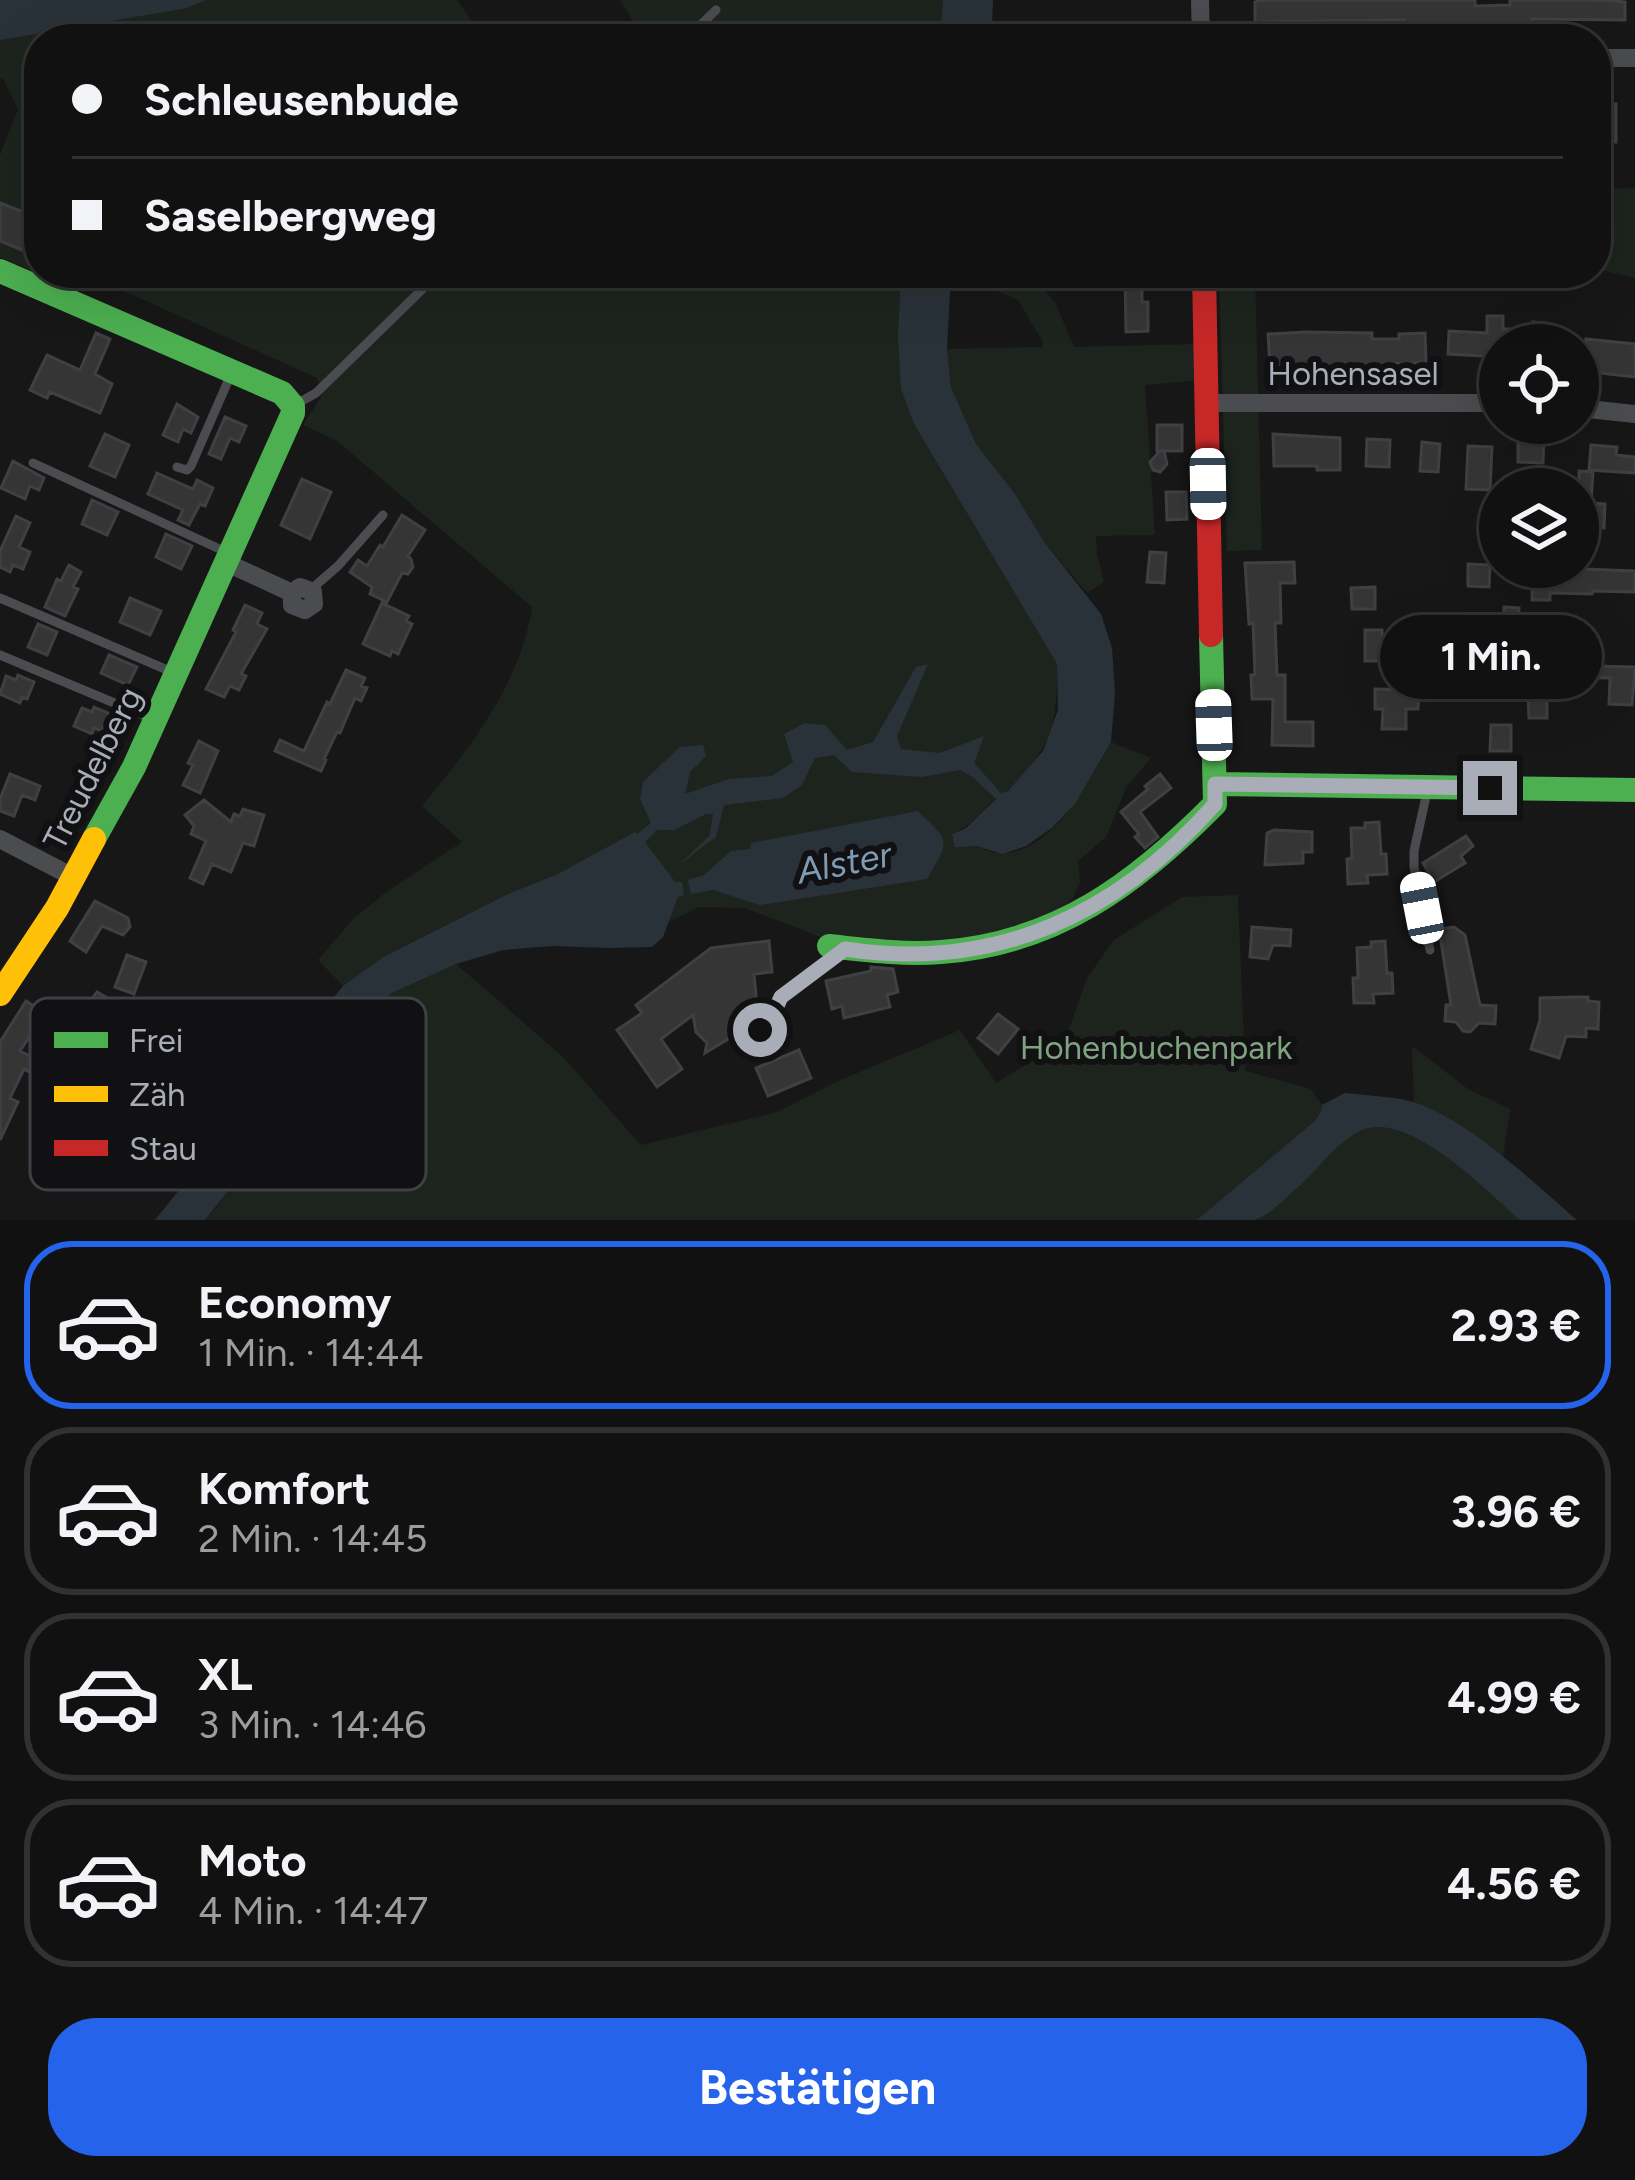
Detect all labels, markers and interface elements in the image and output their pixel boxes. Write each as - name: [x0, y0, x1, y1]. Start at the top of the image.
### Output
- text: Schleusenbude: [144, 72, 459, 126]
- text: Saselbergweg: [144, 188, 437, 242]
- map controls: [1479, 324, 1599, 588]
- button: locate: [1479, 324, 1599, 444]
- street label: Hohensasel: [1267, 354, 1439, 393]
- car: [1189, 448, 1227, 520]
- button: layers: [1479, 468, 1599, 588]
- callout: 1 Min.: [1379, 614, 1601, 698]
- text: 1 Min.: [1440, 633, 1542, 680]
- street label: Treudelberg: [35, 681, 150, 856]
- car: [1195, 688, 1233, 762]
- route end: [1463, 761, 1517, 815]
- water label: Alster: [791, 832, 897, 893]
- car: [1397, 869, 1447, 947]
- legend: [30, 998, 426, 1190]
- route start: [733, 1003, 787, 1057]
- text: Frei: [129, 1021, 183, 1060]
- park label: Hohenbuchenpark: [1020, 1028, 1292, 1067]
- text: Zäh: [129, 1075, 185, 1114]
- text: Stau: [129, 1129, 197, 1168]
- icon: car: [54, 1271, 162, 1379]
- text: Economy: [198, 1275, 391, 1329]
- text: 2.93 €: [1451, 1298, 1581, 1352]
- text: 1 Min. · 14:44: [198, 1329, 423, 1376]
- icon: car: [54, 1457, 162, 1565]
- text: Komfort: [198, 1461, 370, 1515]
- text: 3.96 €: [1451, 1484, 1581, 1538]
- text: 2 Min. · 14:45: [198, 1515, 427, 1562]
- icon: car: [54, 1643, 162, 1751]
- text: XL: [198, 1647, 253, 1701]
- text: 4.99 €: [1447, 1670, 1581, 1724]
- text: 3 Min. · 14:46: [198, 1701, 426, 1748]
- icon: car: [54, 1829, 162, 1937]
- text: Moto: [198, 1833, 307, 1887]
- text: 4.56 €: [1447, 1856, 1581, 1910]
- text: 4 Min. · 14:47: [198, 1887, 428, 1934]
- button: Bestätigen: [48, 2018, 1587, 2156]

